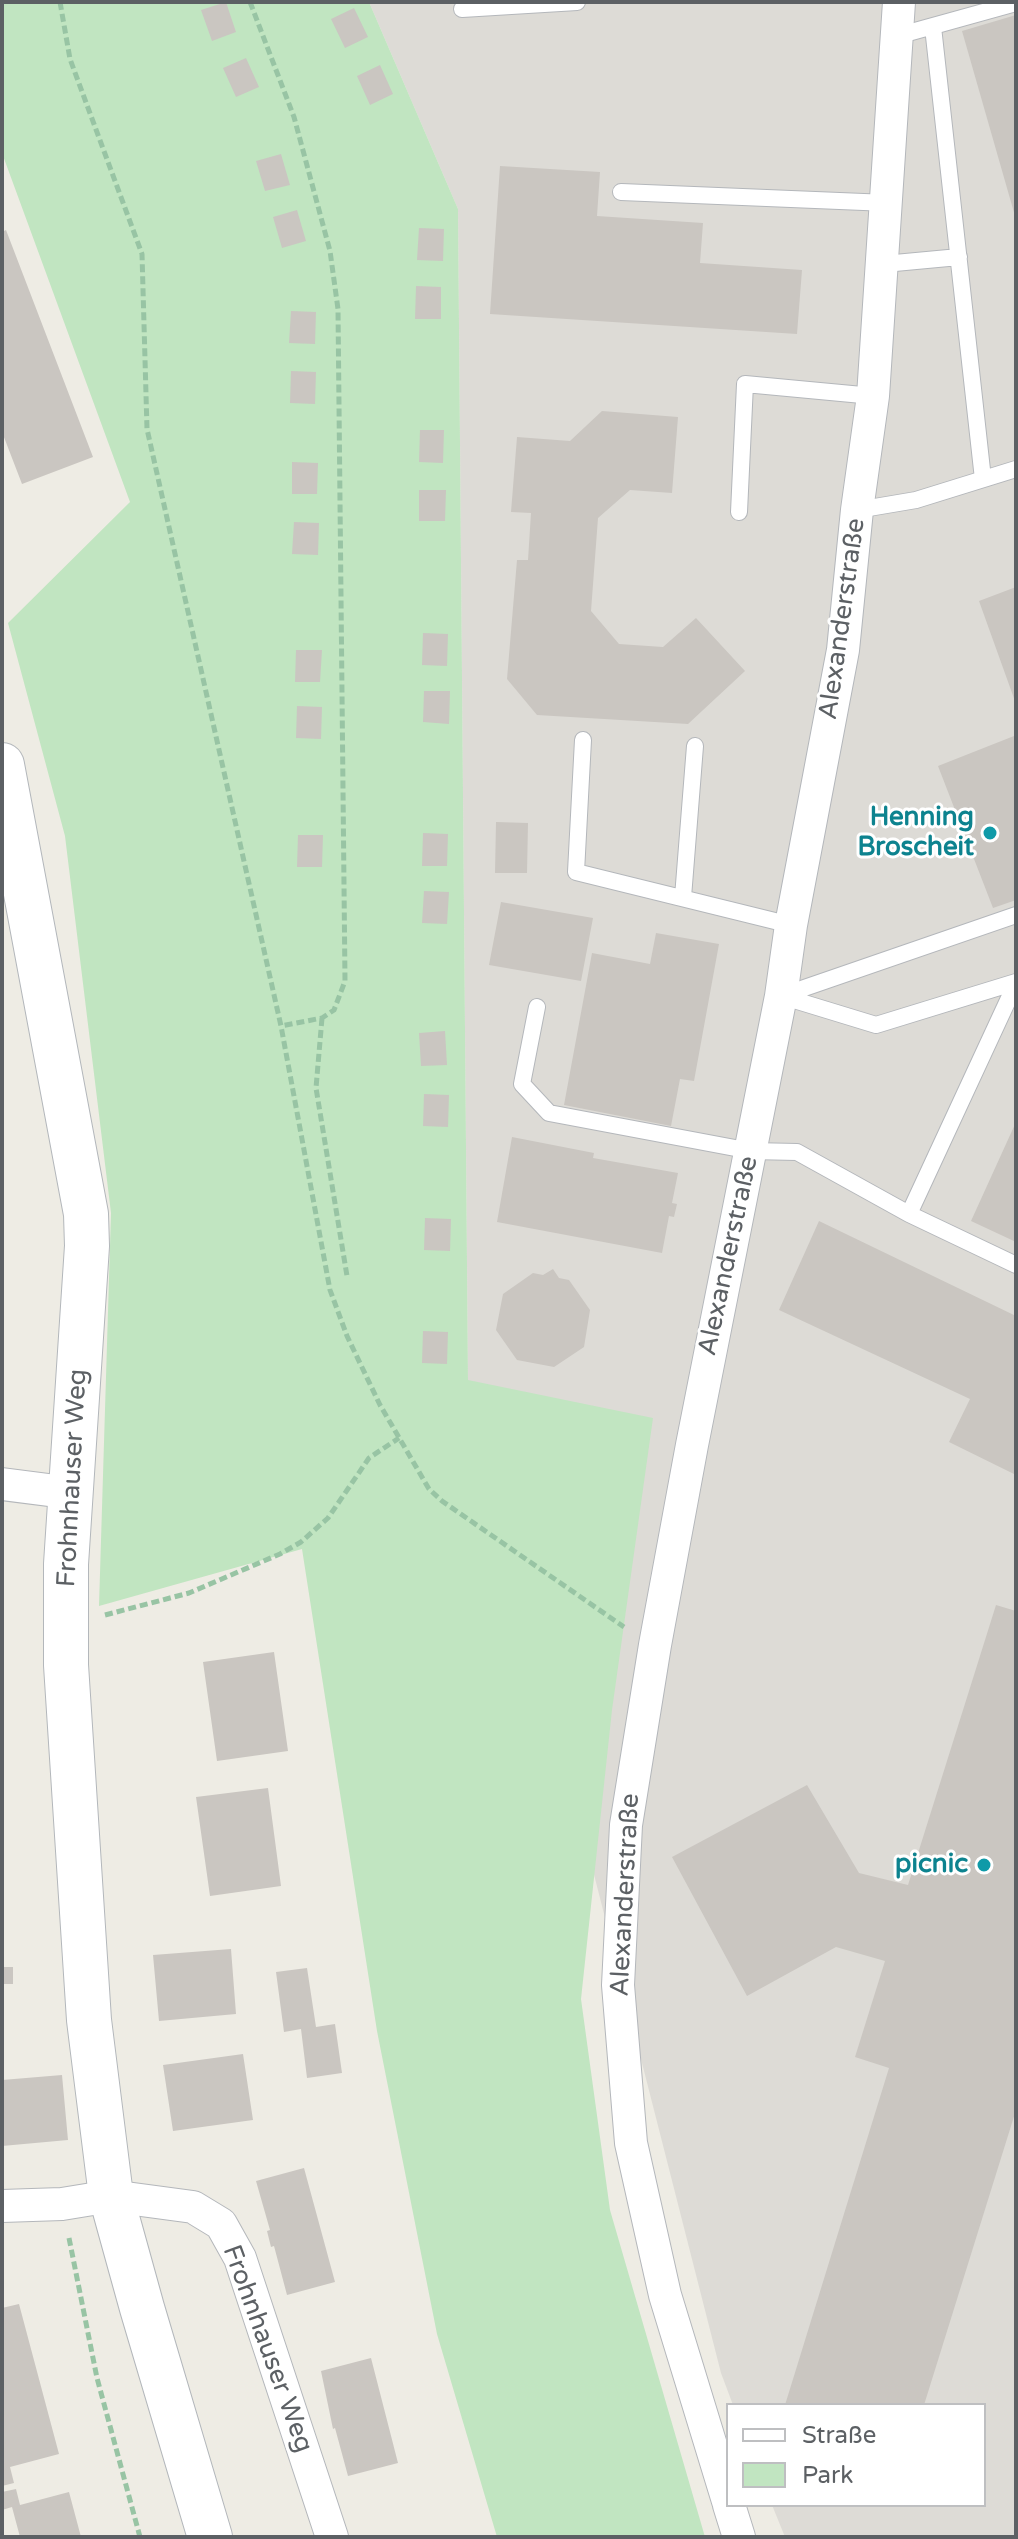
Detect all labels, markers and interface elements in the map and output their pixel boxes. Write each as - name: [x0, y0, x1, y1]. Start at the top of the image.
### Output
- street label: Alexanderstraße: [813, 516, 873, 722]
- place label: Henning Broscheit: [857, 802, 974, 864]
- marker: Henning Broscheit: [981, 824, 999, 842]
- street label: Alexanderstraße: [693, 1153, 765, 1359]
- street label: Frohnhauser Weg: [52, 1368, 94, 1588]
- street label: Alexanderstraße: [605, 1793, 647, 1997]
- place label: picnic: [895, 1849, 968, 1881]
- marker: picnic: [975, 1856, 993, 1874]
- street label: Frohnhauser Weg: [215, 2241, 319, 2457]
- legend: [726, 2403, 986, 2507]
- text: Straße: [802, 2421, 876, 2450]
- text: Park: [802, 2461, 853, 2490]

